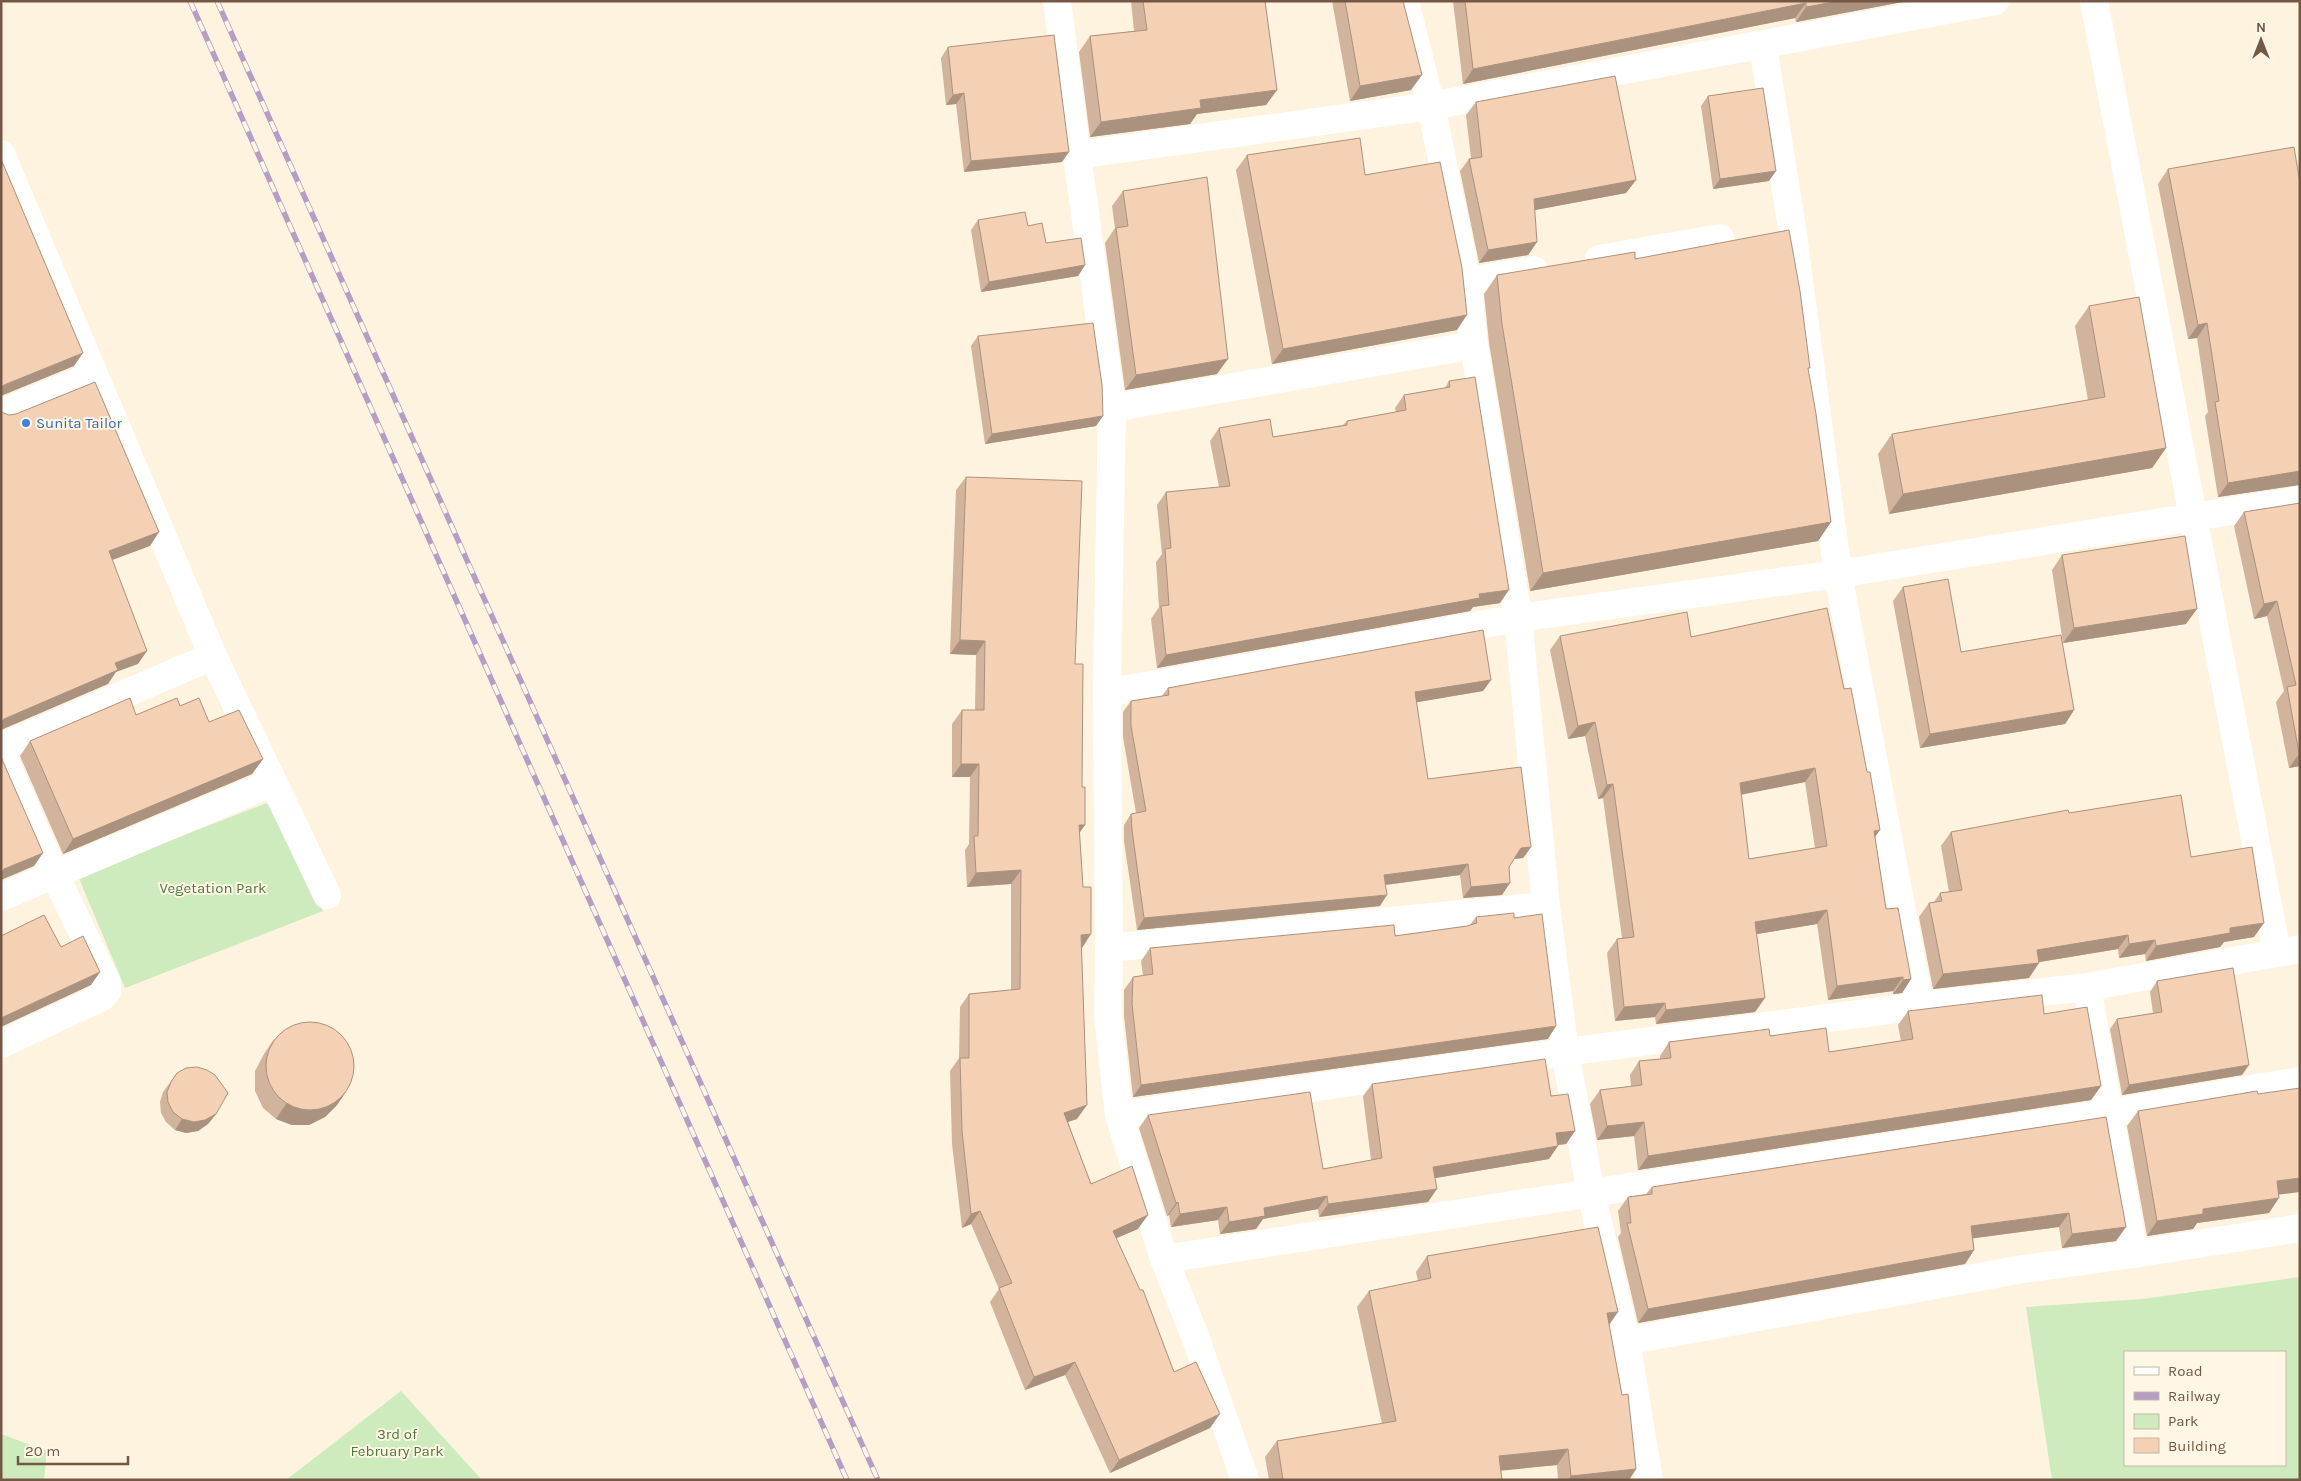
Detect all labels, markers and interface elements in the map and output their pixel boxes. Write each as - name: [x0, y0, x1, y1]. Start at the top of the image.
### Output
- north arrow: [2236, 15, 2286, 65]
- text: N: [2256, 19, 2266, 36]
- place label: Sunita Tailor: [36, 414, 122, 432]
- marker: Sunita Tailor: [20, 417, 32, 429]
- park label: Vegetation Park: [159, 879, 267, 897]
- legend: [2124, 1351, 2286, 1466]
- text: Road: [2168, 1362, 2203, 1380]
- text: Railway: [2168, 1387, 2220, 1405]
- text: Park: [2168, 1412, 2198, 1430]
- park label: 3rd of February Park: [350, 1425, 444, 1460]
- scale bar: [18, 1434, 128, 1466]
- text: Building: [2168, 1437, 2226, 1455]
- text: 20 m: [25, 1442, 60, 1460]

